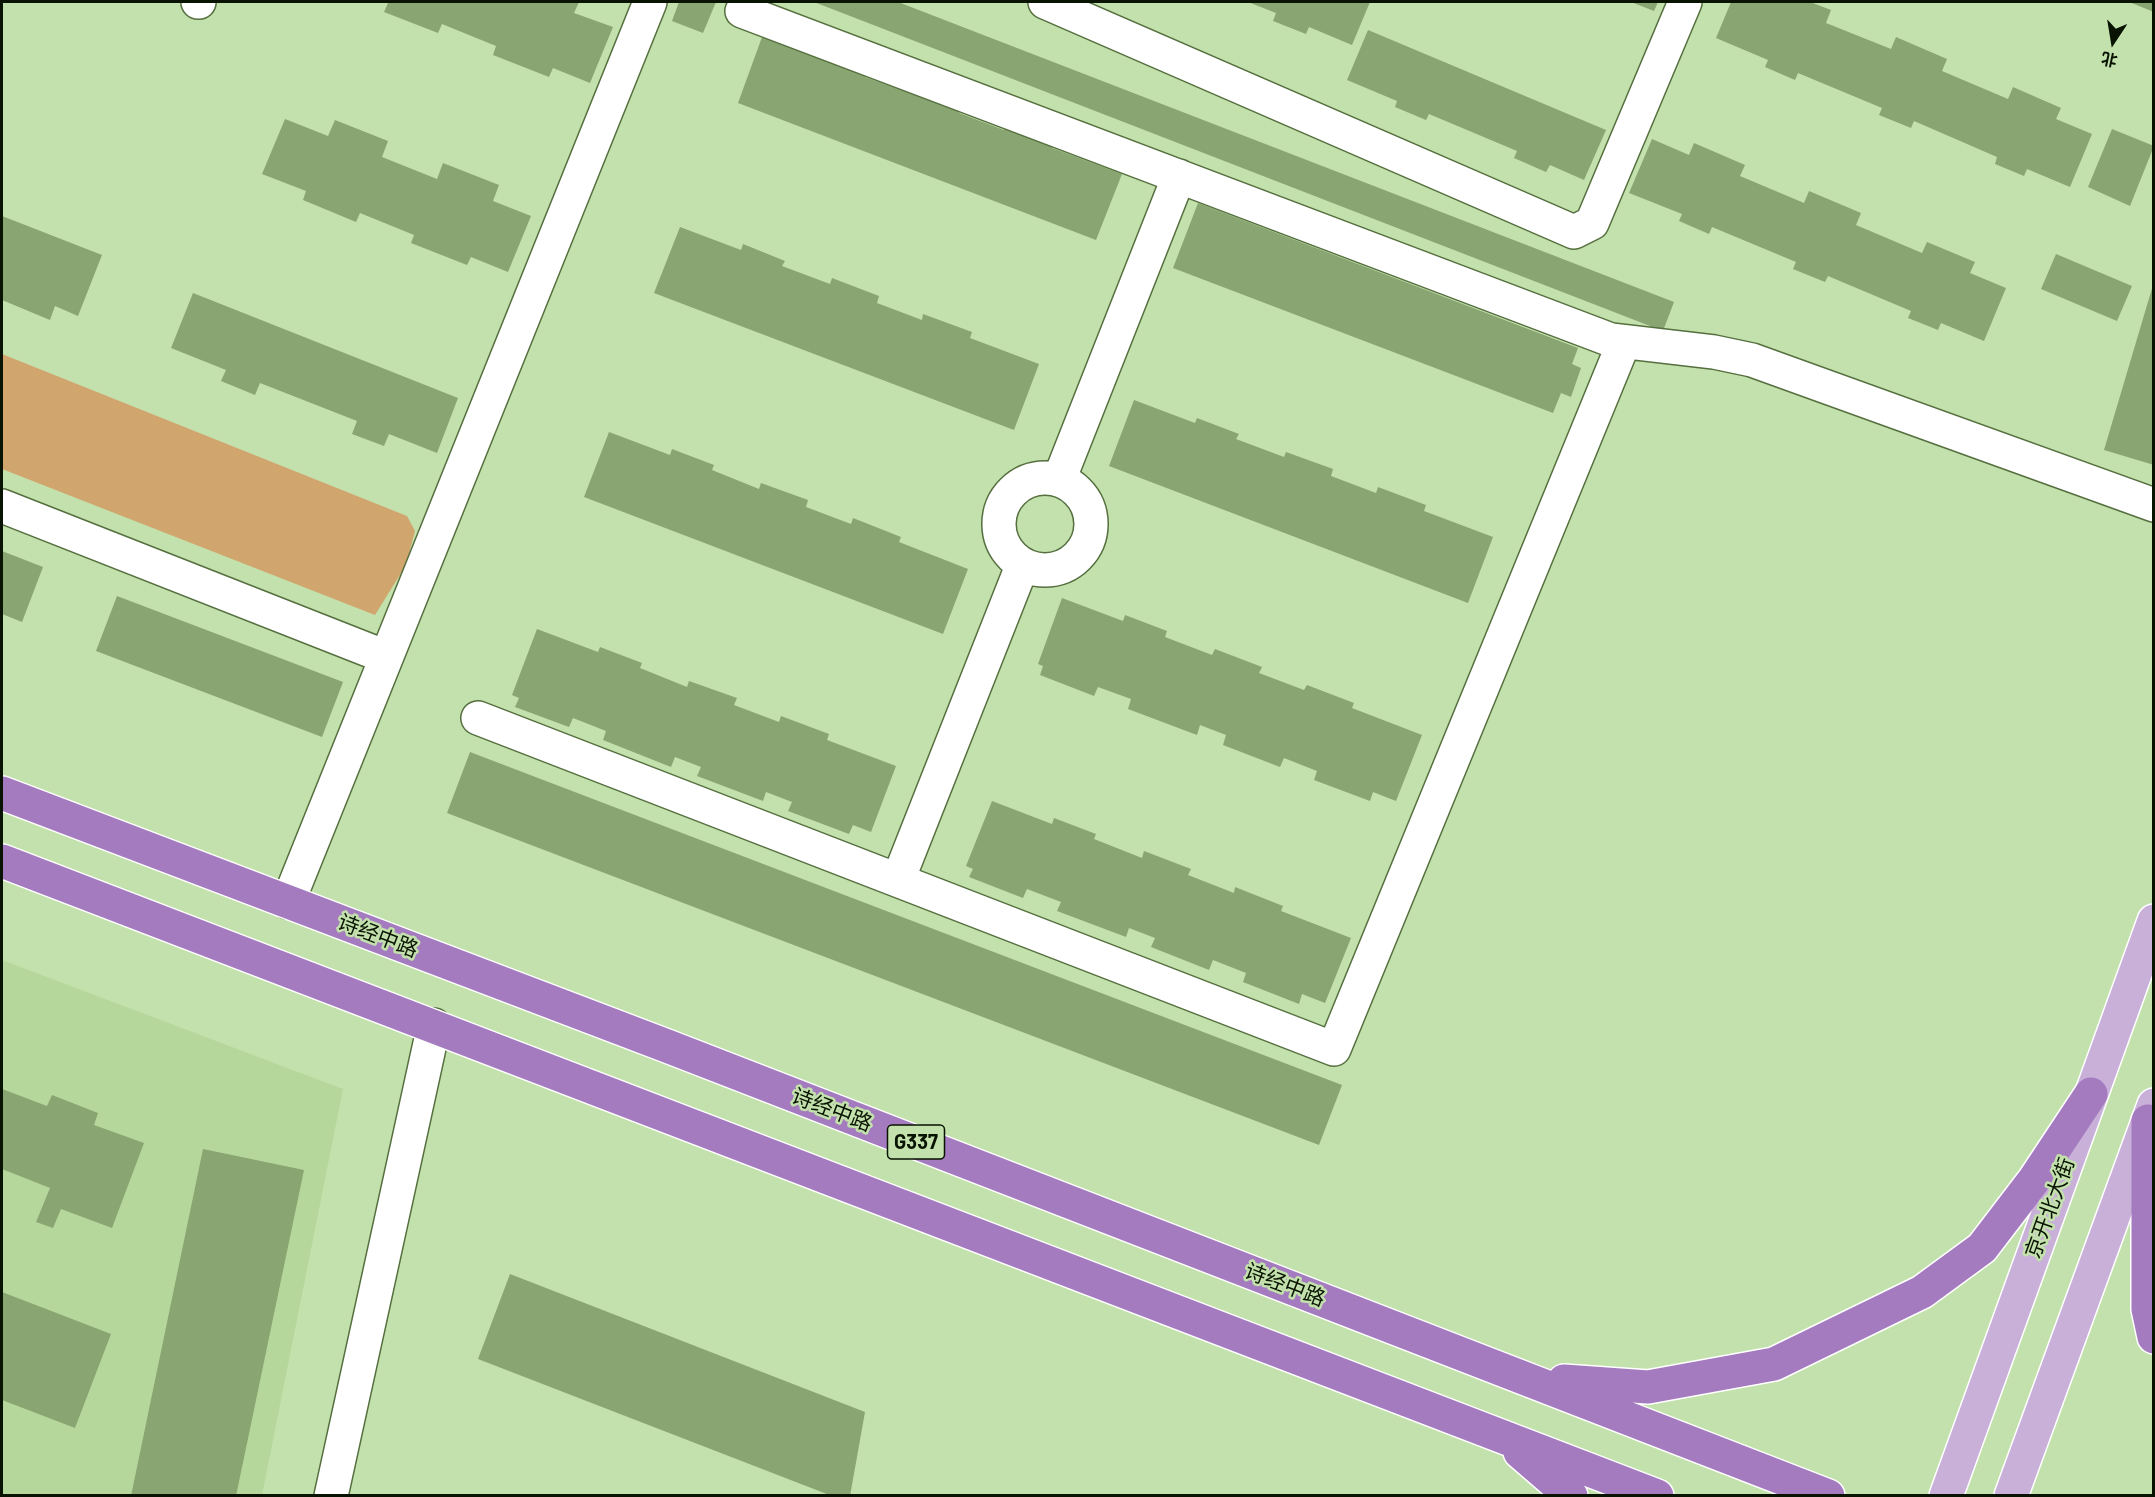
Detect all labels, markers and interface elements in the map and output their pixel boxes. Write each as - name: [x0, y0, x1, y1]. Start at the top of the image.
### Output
- north arrow: [2083, 12, 2143, 72]
- text: 北: [2099, 49, 2119, 71]
- street label: 诗经中路: [334, 909, 422, 963]
- street label: 诗经中路: [788, 1083, 876, 1137]
- road number: G337: [888, 1125, 944, 1159]
- street label: 京开北大街: [2020, 1154, 2080, 1262]
- street label: 诗经中路: [1241, 1258, 1329, 1312]

